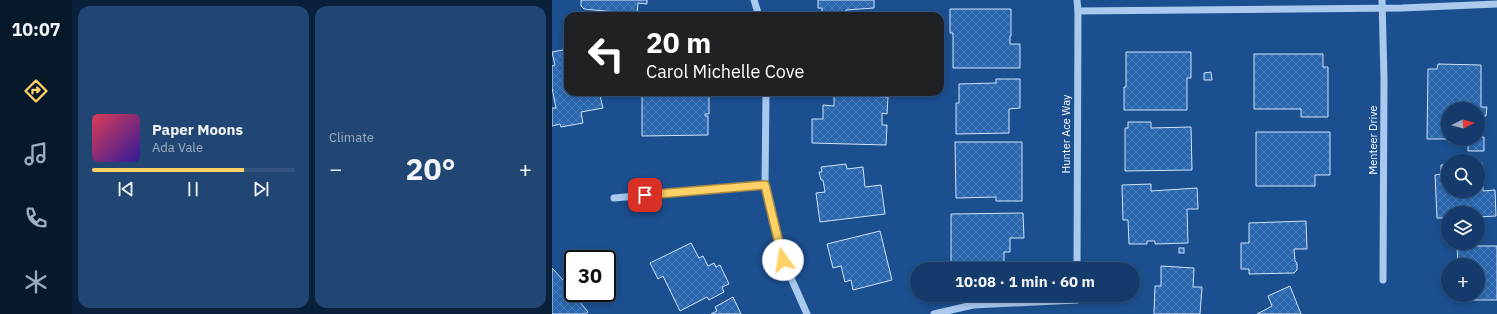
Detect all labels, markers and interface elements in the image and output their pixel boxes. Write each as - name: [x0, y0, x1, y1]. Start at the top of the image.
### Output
- text: 10:07: [11, 18, 61, 41]
- text: 20 m: [646, 24, 711, 61]
- icon: left: [580, 28, 632, 80]
- text: Carol Michelle Cove: [646, 60, 804, 83]
- icon: directions: [22, 77, 50, 105]
- street label: Hunter Ace Way: [1059, 94, 1073, 173]
- north arrow: [1441, 102, 1485, 146]
- map controls: [1441, 102, 1485, 302]
- street label: Menteer Drive: [1366, 105, 1380, 175]
- text: Paper Moons: [152, 120, 243, 139]
- text: Climate: [329, 129, 374, 146]
- text: Ada Vale: [152, 139, 203, 156]
- icon: music: [22, 140, 50, 168]
- text: 20°: [405, 149, 456, 188]
- text: −: [329, 154, 342, 183]
- text: +: [519, 154, 532, 183]
- button: search: [1441, 154, 1485, 198]
- icon: previous: [115, 178, 137, 200]
- icon: pause: [182, 178, 204, 200]
- icon: next: [250, 178, 272, 200]
- pin: [628, 178, 662, 212]
- icon: arrive: [634, 184, 656, 206]
- icon: phone: [22, 204, 50, 232]
- button: layers: [1441, 206, 1485, 250]
- position arrow: [762, 239, 804, 281]
- speed limit sign: 30: [564, 250, 616, 302]
- button: +: [1441, 258, 1485, 302]
- icon: climate: [22, 268, 50, 296]
- text: 10:08 · 1 min · 60 m: [955, 272, 1095, 291]

